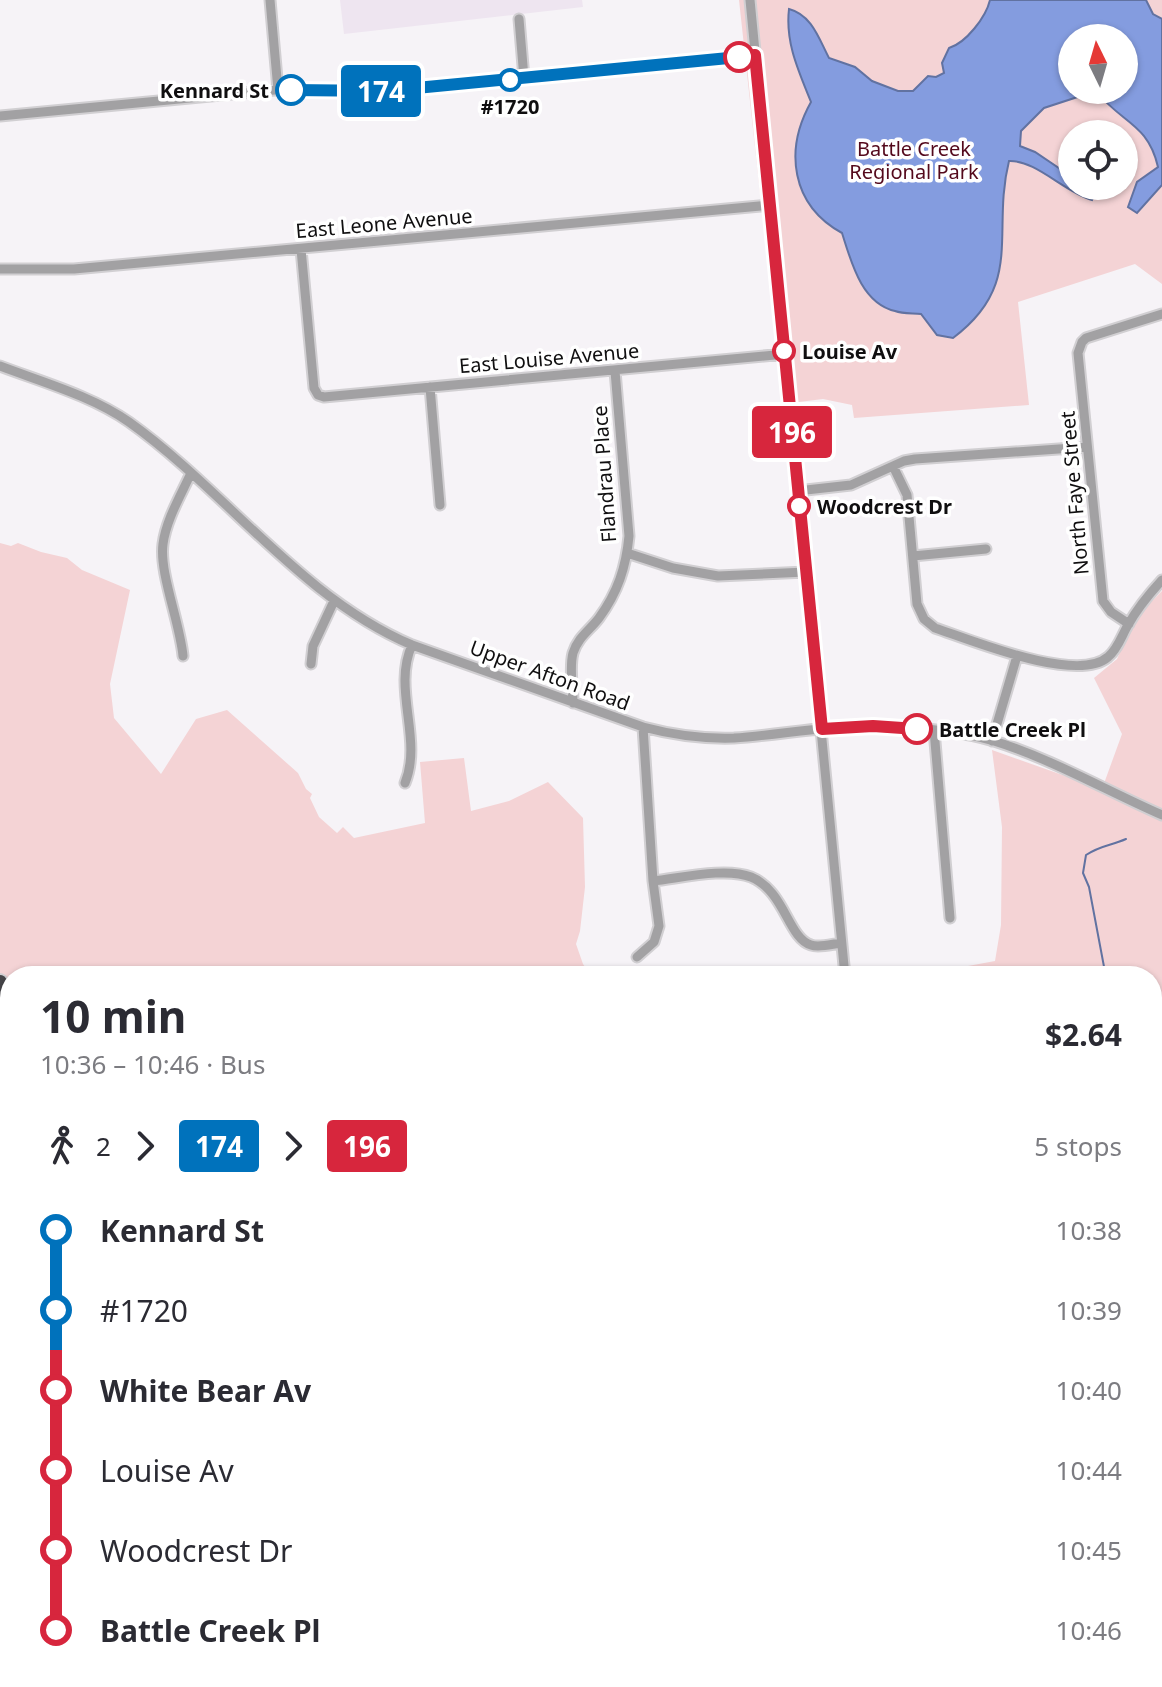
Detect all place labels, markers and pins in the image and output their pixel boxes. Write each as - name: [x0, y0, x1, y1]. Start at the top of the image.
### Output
- unlabelled marker: [724, 42, 754, 72]
- marker: #1720: [499, 69, 521, 91]
- marker: Kennard St: [276, 75, 306, 105]
- place label: Kennard St: [160, 77, 269, 104]
- place label: #1720: [481, 93, 539, 120]
- place label: Louise Av: [802, 338, 898, 365]
- marker: Louise Av: [773, 340, 795, 362]
- place label: Woodcrest Dr: [817, 493, 952, 520]
- marker: Woodcrest Dr: [788, 495, 810, 517]
- marker: Battle Creek Pl: [902, 714, 932, 744]
- place label: Battle Creek Pl: [939, 716, 1086, 743]

